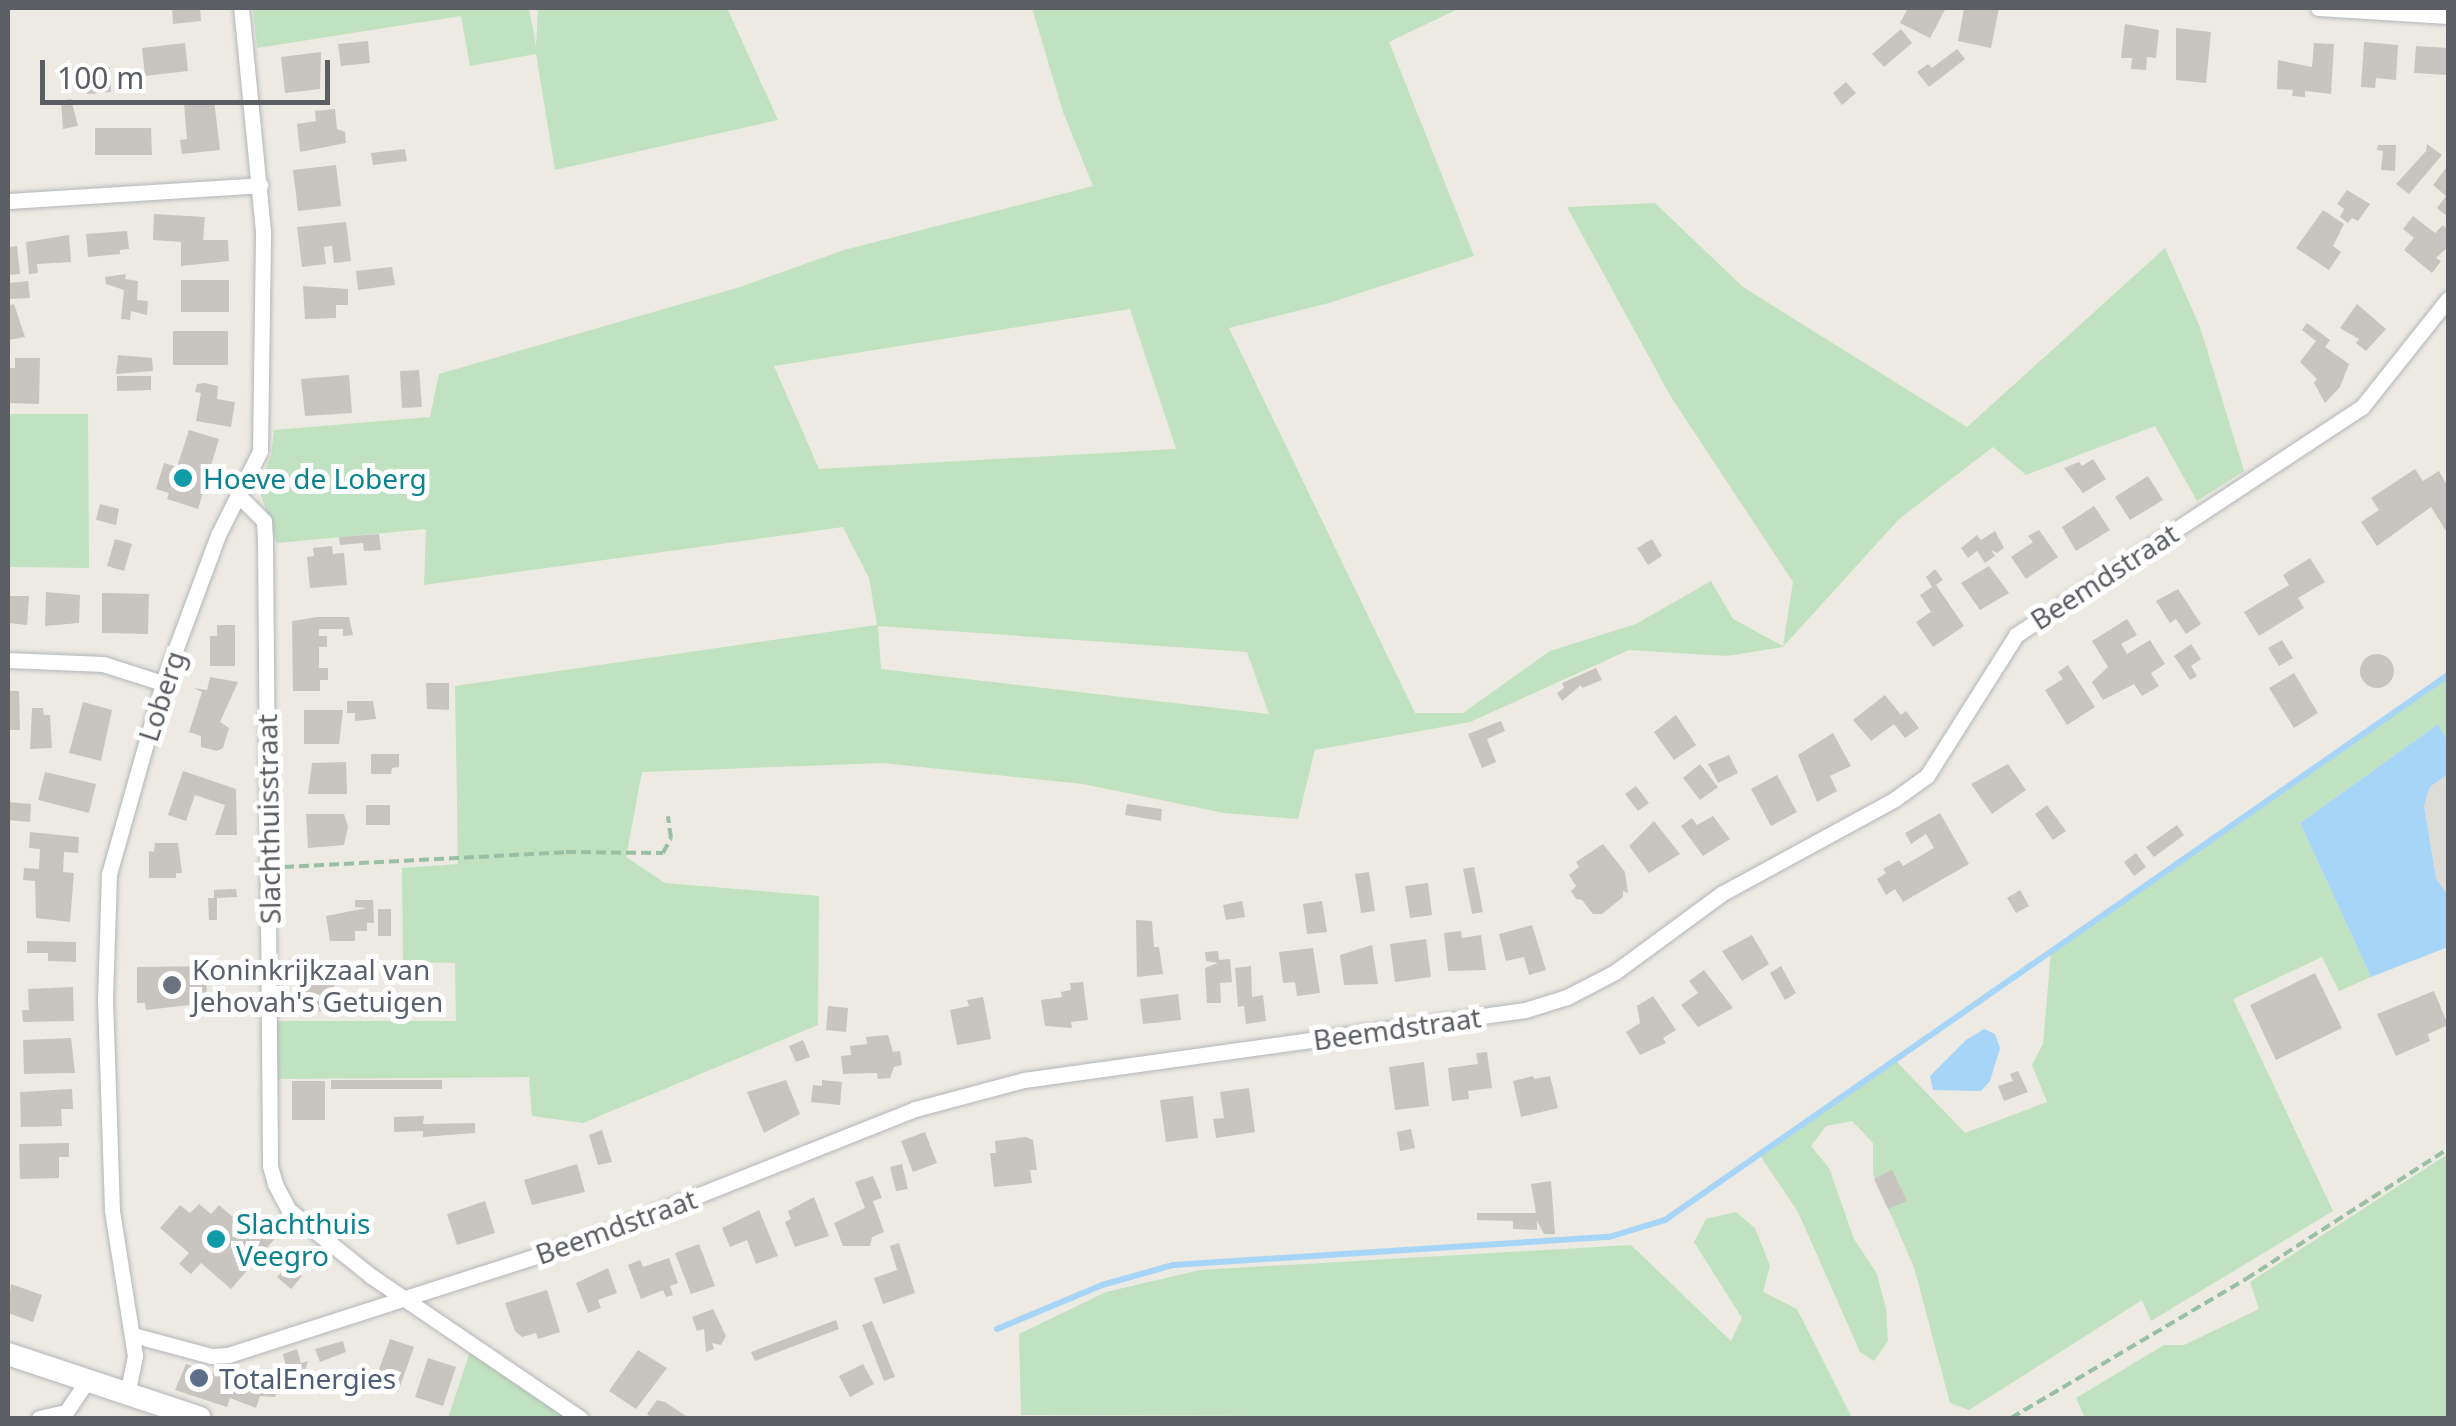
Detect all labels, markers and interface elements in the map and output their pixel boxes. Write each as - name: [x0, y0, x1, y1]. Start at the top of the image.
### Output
- scale bar: [45, 40, 335, 102]
- text: 100 m: [57, 57, 144, 98]
- place label: Hoeve de Loberg: [203, 461, 427, 495]
- marker: Hoeve de Loberg: [172, 467, 194, 489]
- street label: Beemdstraat: [2024, 516, 2184, 636]
- street label: Loberg: [131, 647, 191, 745]
- street label: Slachthuisstraat: [249, 713, 287, 925]
- place label: Koninkrijkzaal van Jehovah's Getuigen: [192, 952, 443, 1018]
- marker: Koninkrijkzaal van Jehovah's Getuigen: [161, 974, 183, 996]
- street label: Beemdstraat: [1311, 1000, 1483, 1056]
- street label: Beemdstraat: [531, 1181, 701, 1271]
- place label: Slachthuis Veegro: [236, 1206, 370, 1272]
- marker: Slachthuis Veegro: [205, 1228, 227, 1250]
- place label: TotalEnergies: [219, 1361, 396, 1395]
- marker: TotalEnergies: [188, 1367, 210, 1389]

